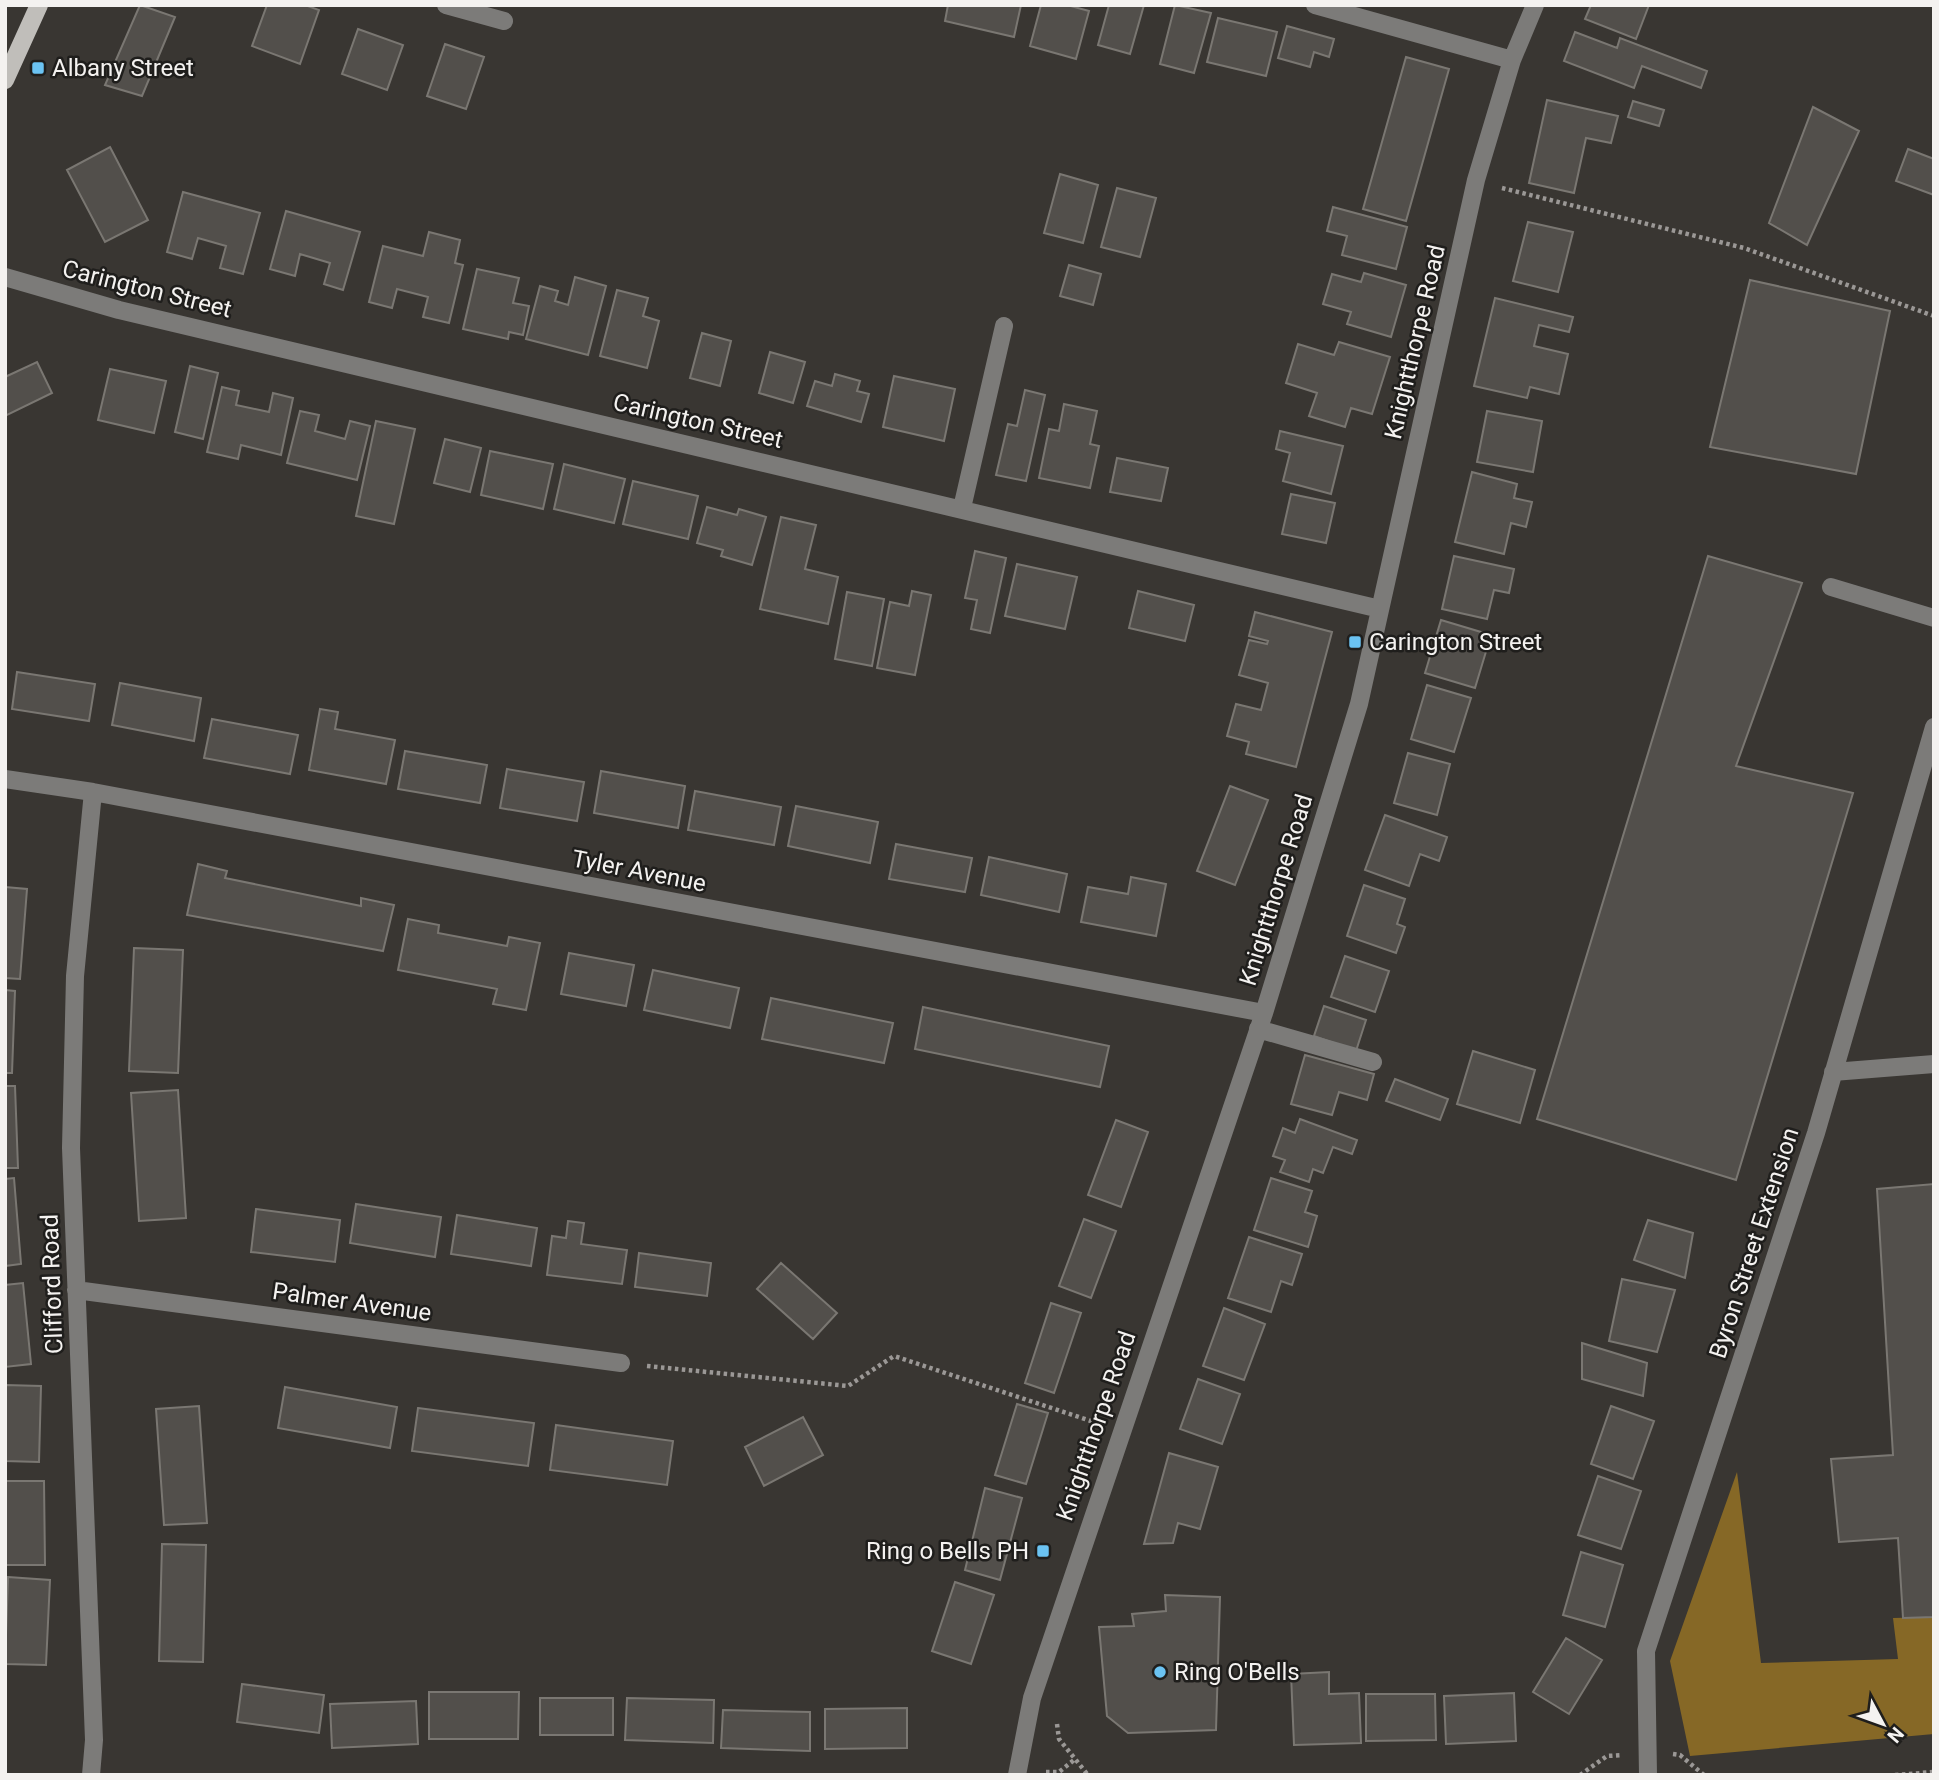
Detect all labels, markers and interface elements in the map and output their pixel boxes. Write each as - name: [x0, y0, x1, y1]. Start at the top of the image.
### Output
- place label: Albany Street: [52, 54, 194, 82]
- marker: Albany Street: [30, 60, 46, 76]
- street label: Knightthorpe Road: [1379, 242, 1451, 442]
- street label: Carington Street: [60, 254, 235, 324]
- street label: Carington Street: [610, 388, 786, 454]
- place label: Carington Street: [1369, 628, 1542, 656]
- marker: Carington Street: [1347, 634, 1363, 650]
- street label: Knightthorpe Road: [1234, 791, 1318, 989]
- street label: Tyler Avenue: [570, 844, 708, 898]
- street label: Byron Street Extension: [1703, 1124, 1805, 1362]
- street label: Clifford Road: [36, 1213, 68, 1355]
- street label: Palmer Avenue: [271, 1277, 433, 1327]
- street label: Knightthorpe Road: [1050, 1328, 1142, 1524]
- place label: Ring o Bells PH: [866, 1537, 1029, 1565]
- marker: Ring o Bells PH: [1035, 1543, 1051, 1559]
- place label: Ring O'Bells: [1174, 1658, 1300, 1686]
- marker: Ring O'Bells: [1152, 1664, 1168, 1680]
- north arrow: [1848, 1689, 1918, 1759]
- text: N: [1882, 1722, 1909, 1747]

